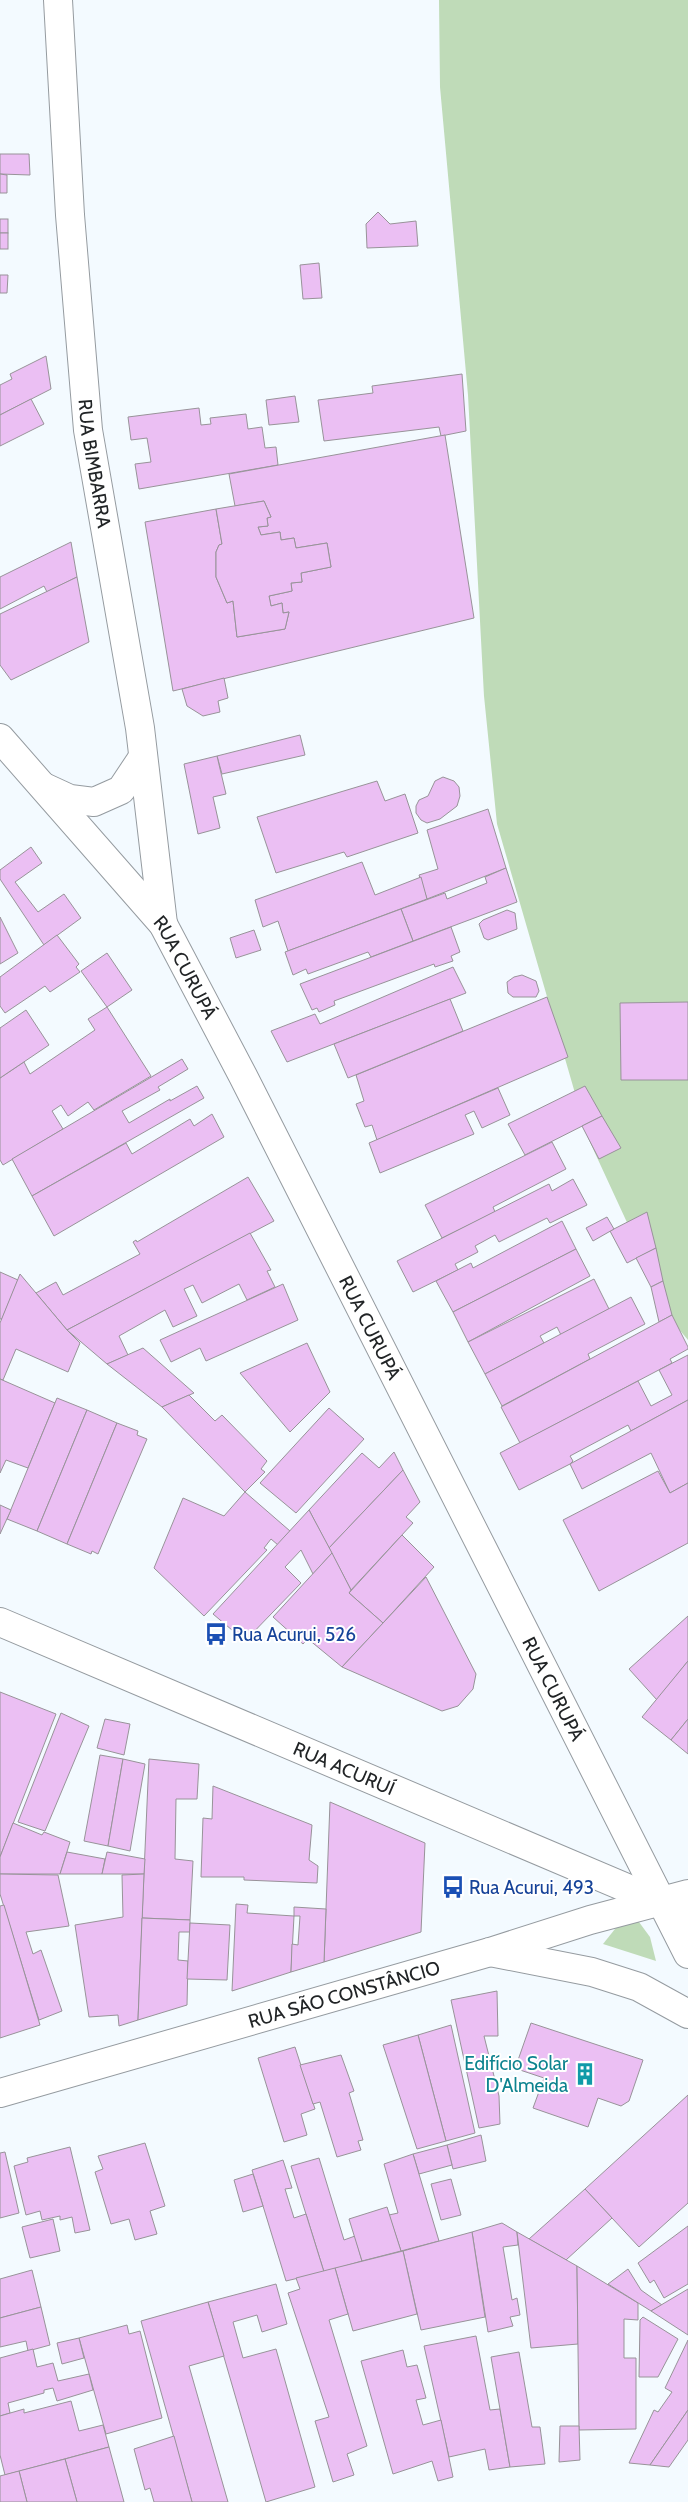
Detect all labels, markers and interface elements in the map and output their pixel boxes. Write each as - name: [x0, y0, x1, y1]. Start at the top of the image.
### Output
- street label: RUA BIMBARRA: [74, 398, 116, 530]
- street label: RUA CURUPÁ: [149, 910, 223, 1023]
- street label: RUA CURUPÁ: [335, 1272, 407, 1384]
- bus stop icon: Rua Acurui, 526: [203, 1621, 229, 1647]
- place label: Rua Acurui, 526: [232, 1623, 356, 1646]
- street label: RUA CURUPÁ: [518, 1633, 590, 1745]
- street label: RUA ACURUÍ: [290, 1736, 399, 1800]
- bus stop icon: Rua Acurui, 493: [440, 1874, 466, 1900]
- place label: Rua Acurui, 493: [469, 1876, 594, 1899]
- street label: RUA SÃO CONSTÂNCIO: [245, 1956, 443, 2032]
- place label: Edifício Solar D'Almeida: [464, 2052, 568, 2097]
- building icon: Edifício Solar D'Almeida: [572, 2061, 598, 2087]

